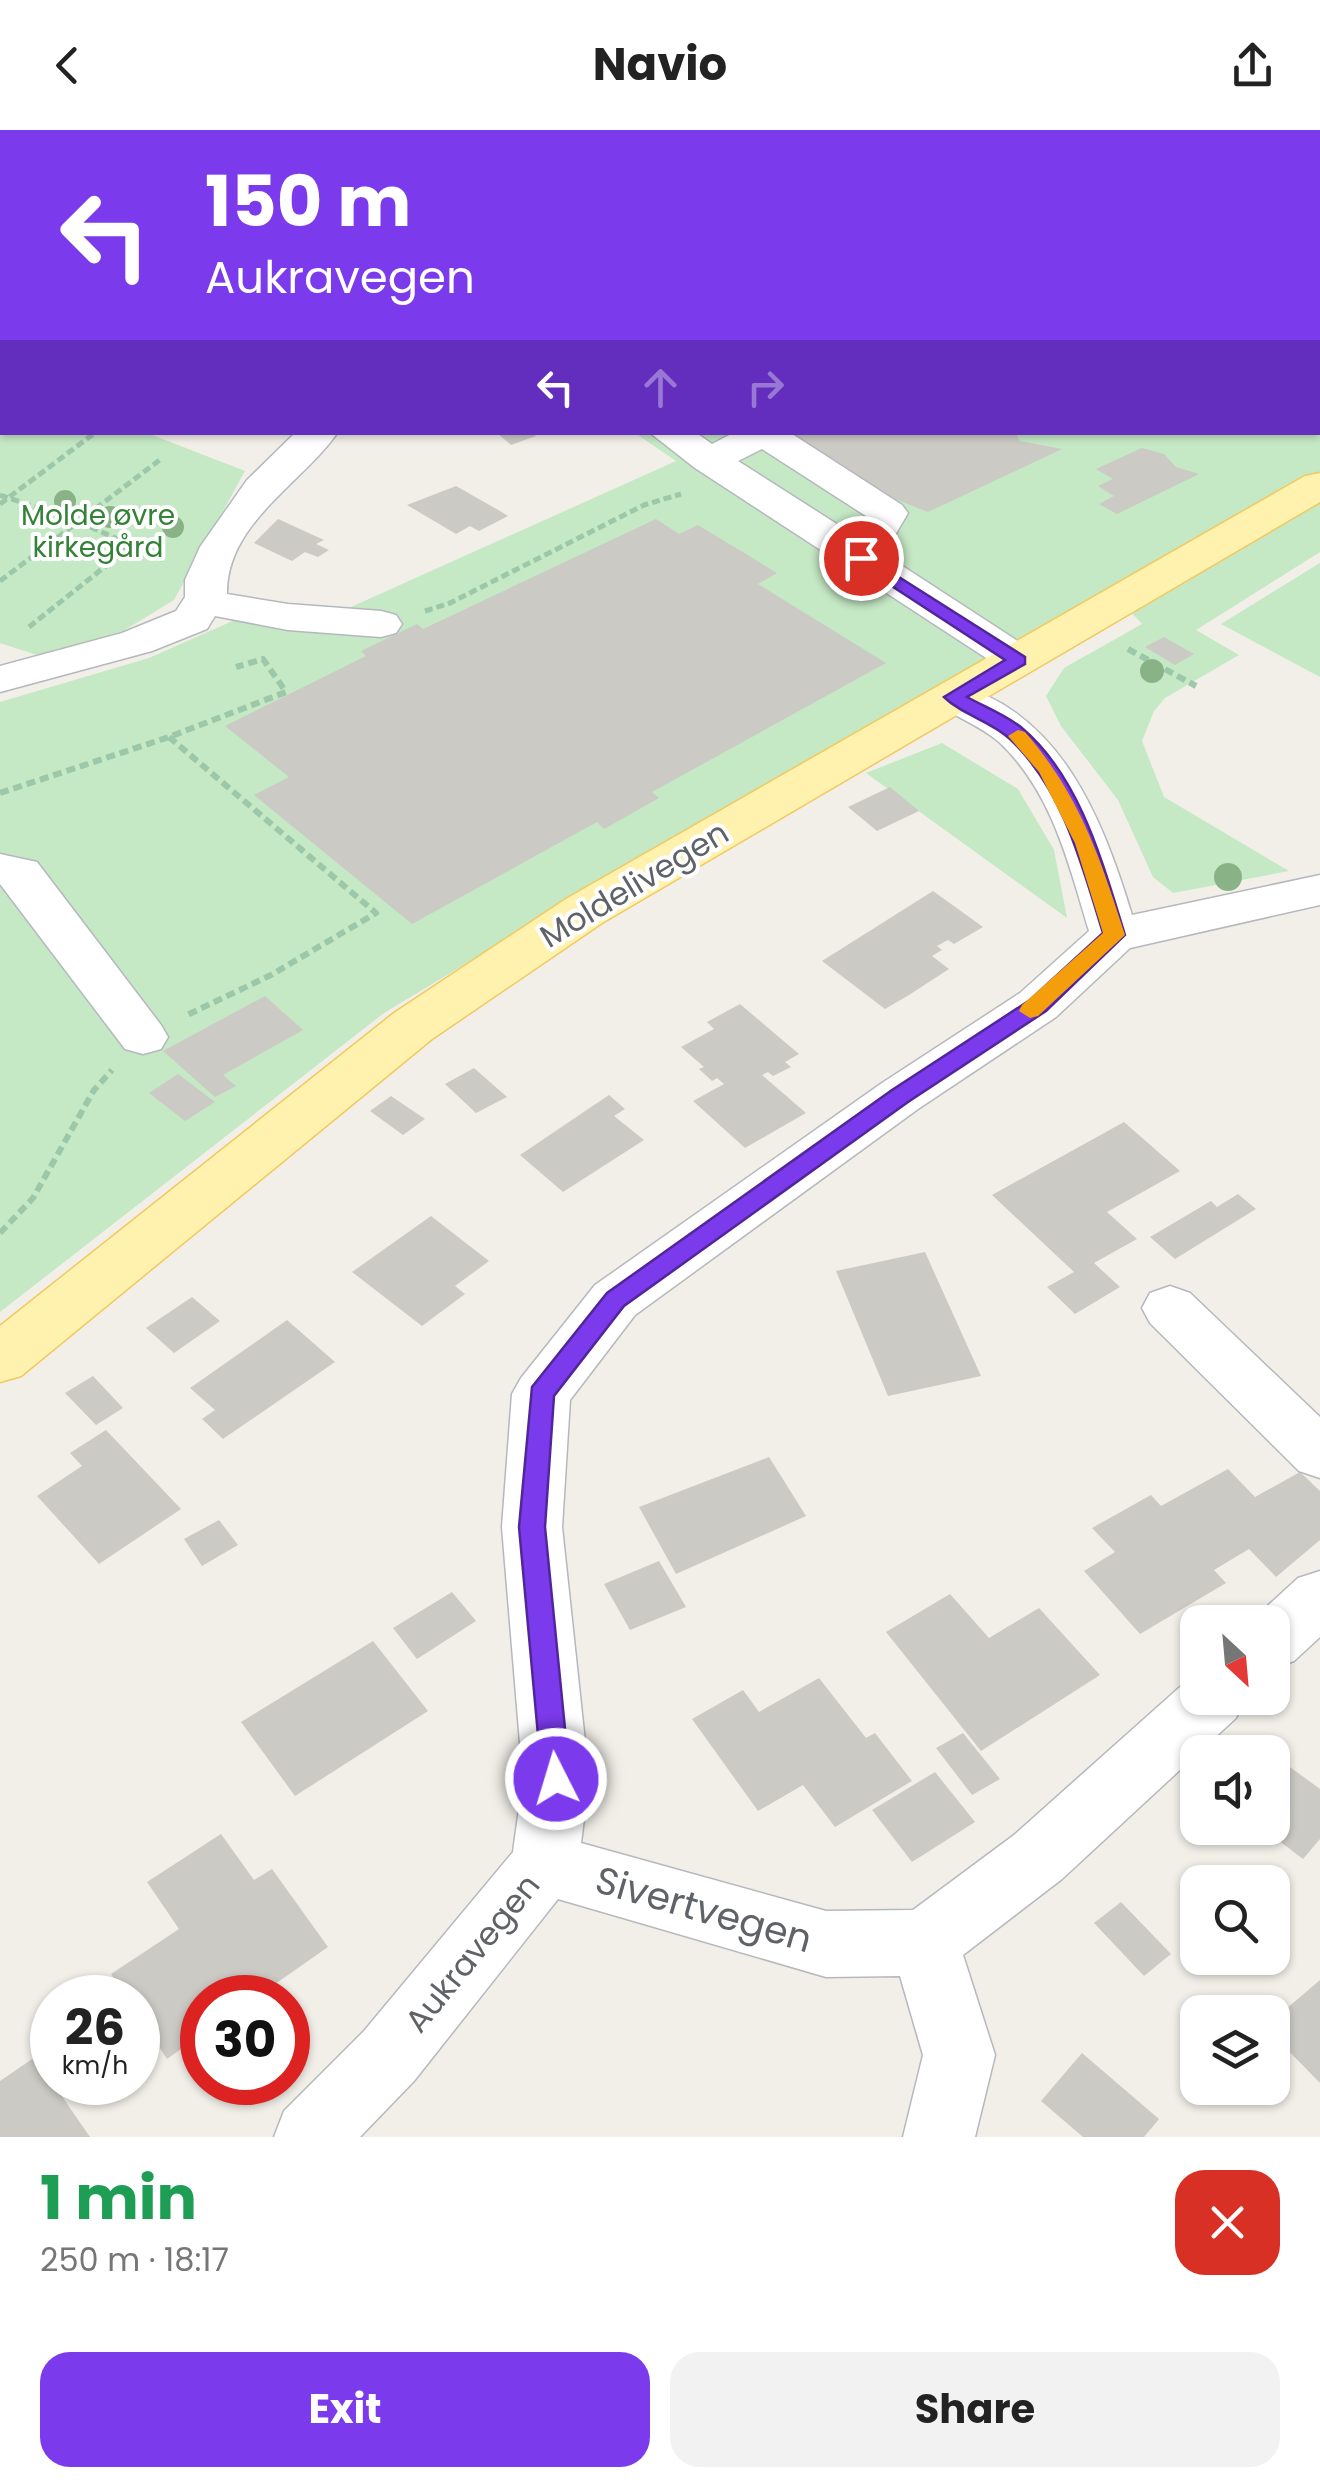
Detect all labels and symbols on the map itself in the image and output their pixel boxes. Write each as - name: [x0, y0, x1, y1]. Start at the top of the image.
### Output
- park label: Molde øvre kirkegård: [21, 496, 175, 567]
- pin: [819, 516, 904, 601]
- street label: Moldelivegen: [531, 810, 737, 958]
- north arrow: [1180, 1605, 1290, 1715]
- position arrow: [504, 1727, 608, 1831]
- street label: Sivertvegen: [590, 1853, 818, 1965]
- street label: Aukravegen: [394, 1864, 550, 2042]
- speed limit sign: 30: [180, 1975, 310, 2105]

